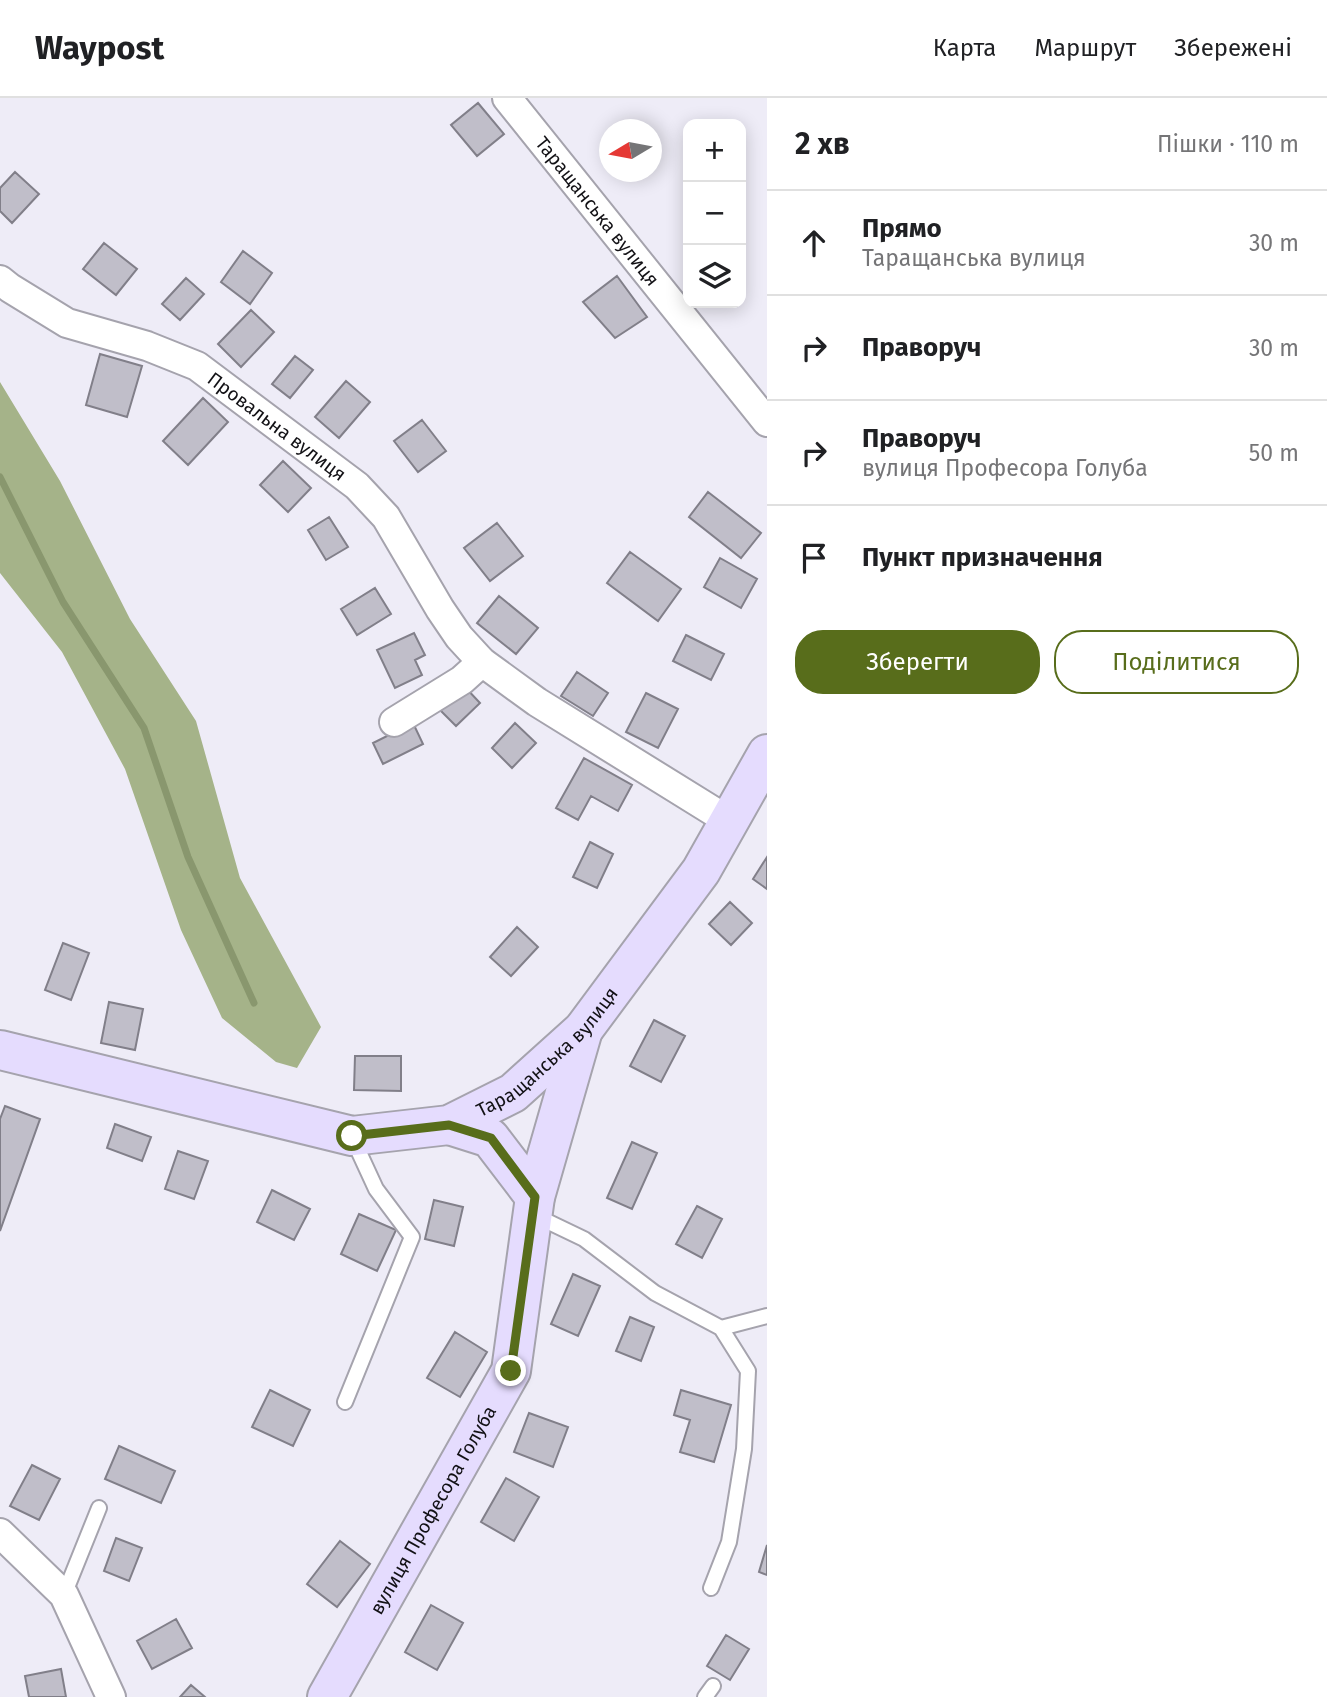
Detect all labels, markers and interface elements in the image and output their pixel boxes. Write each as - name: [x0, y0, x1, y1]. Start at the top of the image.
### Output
- text: Waypost: [35, 28, 164, 68]
- text: Карта: [933, 34, 996, 62]
- text: Маршрут: [1034, 34, 1136, 62]
- text: Збережені: [1174, 34, 1292, 62]
- north arrow: [599, 119, 662, 182]
- map controls: [683, 119, 746, 308]
- button: +: [683, 119, 746, 182]
- text: 2 хв: [795, 126, 850, 162]
- text: Пішки · 110 m: [1157, 130, 1299, 158]
- street label: Таращанська вулиця: [531, 132, 664, 291]
- button: −: [683, 182, 746, 245]
- text: Прямо: [862, 213, 942, 244]
- icon: ahead: [795, 224, 833, 262]
- text: 30 m: [1249, 229, 1299, 257]
- text: Таращанська вулиця: [862, 244, 1086, 272]
- button: layers: [683, 245, 746, 308]
- icon: right: [795, 329, 833, 367]
- text: Праворуч: [862, 332, 981, 363]
- text: 30 m: [1249, 334, 1299, 362]
- street label: Провальна вулиця: [203, 367, 351, 486]
- text: Праворуч: [862, 423, 981, 454]
- icon: right: [795, 434, 833, 472]
- text: 50 m: [1249, 439, 1299, 467]
- text: вулиця Професора Голуба: [862, 454, 1148, 482]
- icon: arrive: [795, 539, 833, 577]
- text: Пункт призначення: [862, 542, 1103, 573]
- button: Зберегти: [795, 630, 1040, 694]
- button: Поділитися: [1054, 630, 1299, 694]
- street label: Таращанська вулиця: [472, 983, 623, 1122]
- route start: [336, 1120, 367, 1151]
- route end: [495, 1355, 526, 1386]
- street label: вулиця Професора Голуба: [365, 1402, 501, 1618]

